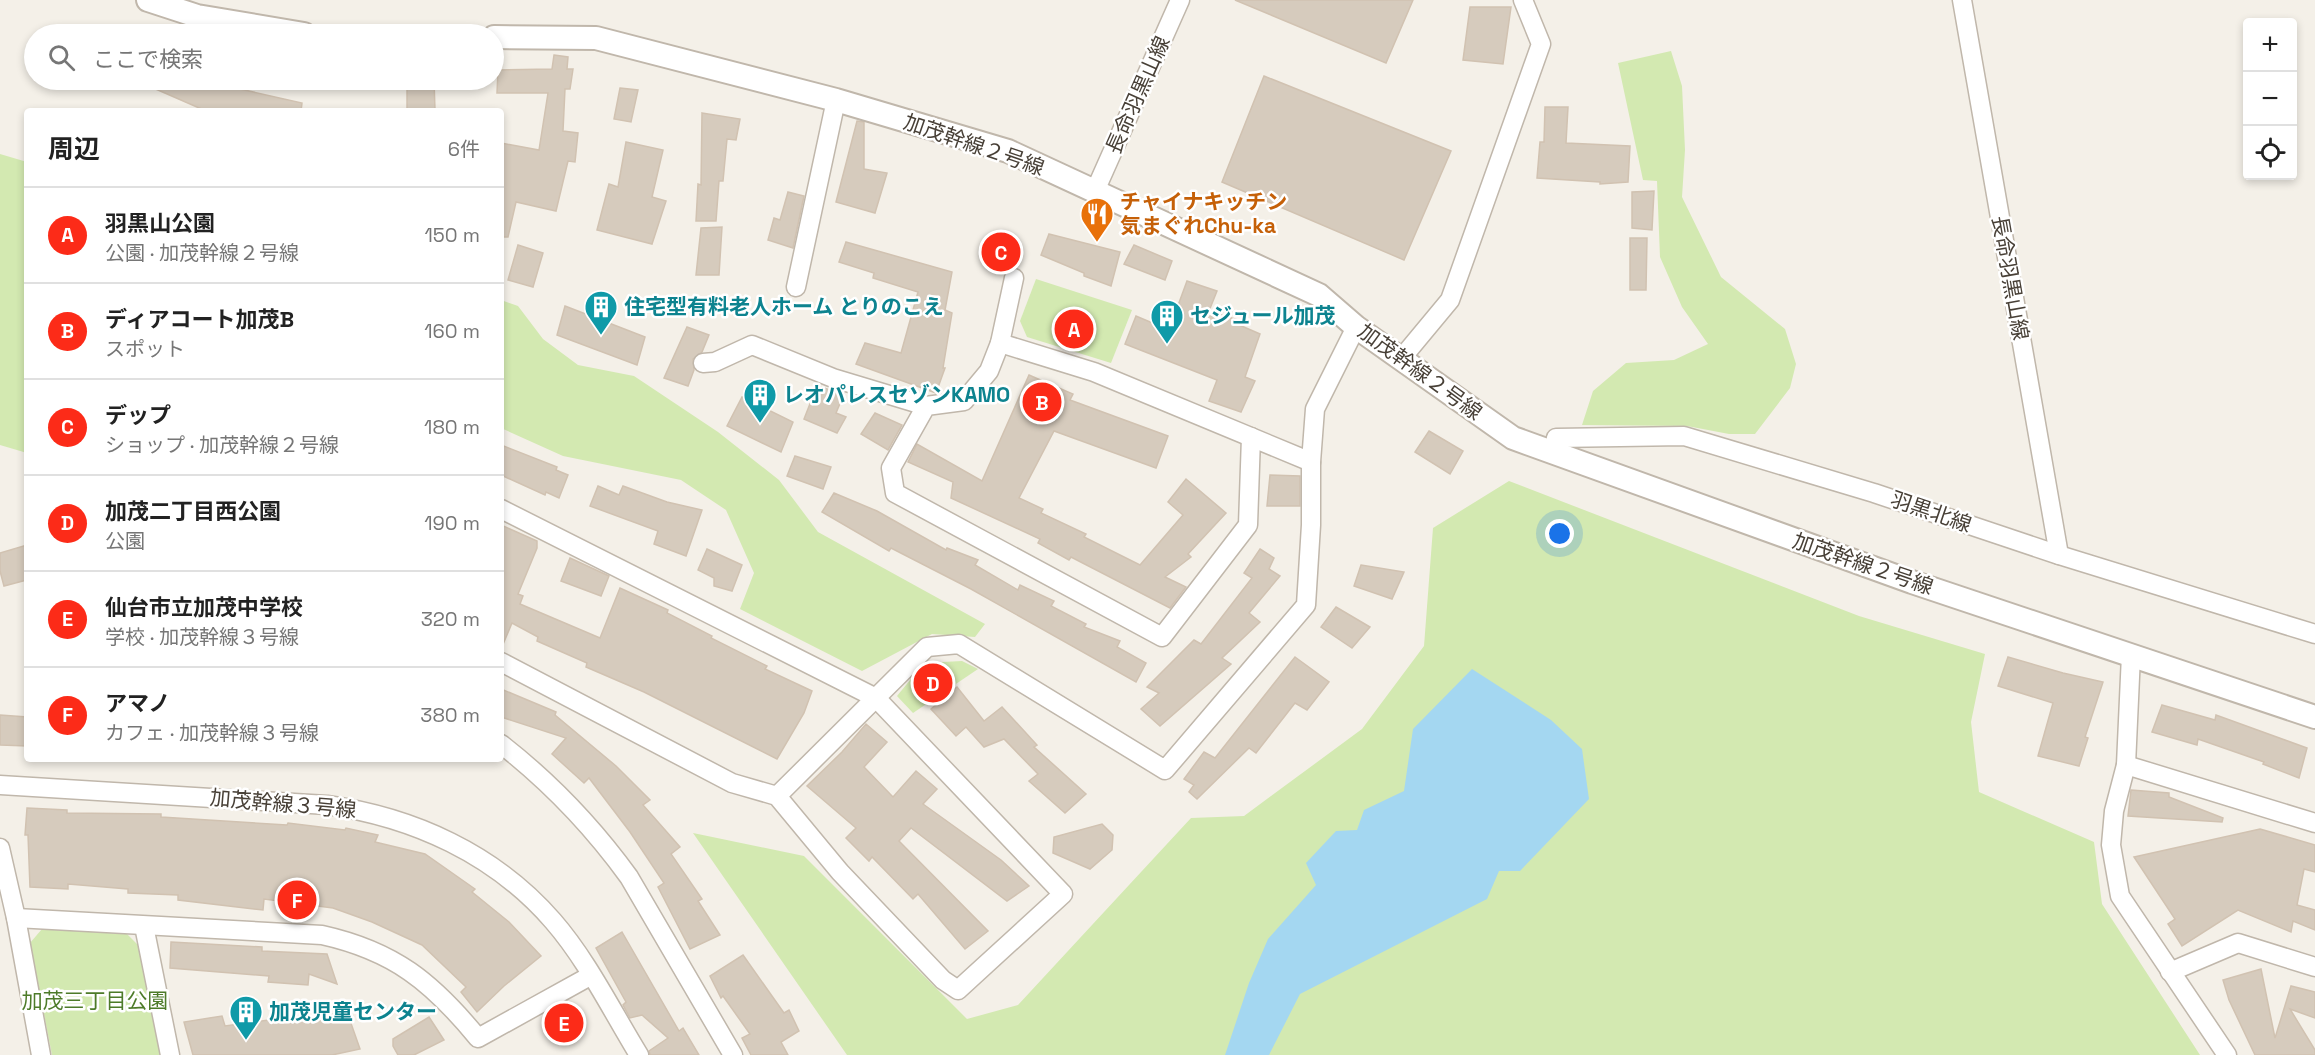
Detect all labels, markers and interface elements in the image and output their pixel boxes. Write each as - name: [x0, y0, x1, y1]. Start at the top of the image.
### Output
- map controls: [2243, 18, 2297, 180]
- button: +: [2243, 18, 2297, 72]
- search box: [24, 24, 504, 90]
- street label: 長命羽黒山線: [1100, 32, 1176, 158]
- icon: search: [45, 41, 78, 74]
- text: ここで検索: [93, 45, 203, 73]
- button: −: [2243, 72, 2297, 126]
- street label: 加茂幹線２号線: [900, 108, 1048, 181]
- button: locate: [2243, 126, 2297, 180]
- text: 周辺: [48, 132, 100, 166]
- text: 6件: [448, 136, 480, 162]
- place label: チャイナキッチン 気まぐれChu-ka: [1120, 188, 1287, 239]
- restaurant icon: チャイナキッチン 気まぐれChu-ka: [1079, 196, 1115, 243]
- text: 羽黒山公園: [105, 209, 215, 237]
- street label: 長命羽黒山線: [1986, 214, 2035, 342]
- text: A: [61, 222, 74, 248]
- text: 150 m: [425, 222, 480, 248]
- pin: C: [982, 230, 1020, 274]
- text: 公園 · 加茂幹線２号線: [105, 240, 299, 266]
- building icon: 住宅型有料老人ホーム とりのこえ: [583, 289, 619, 336]
- place label: 住宅型有料老人ホーム とりのこえ: [624, 293, 944, 320]
- building icon: セジュール加茂: [1149, 298, 1185, 345]
- place label: セジュール加茂: [1190, 302, 1336, 329]
- text: ディアコート加茂B: [105, 305, 294, 333]
- pin: A: [1054, 306, 1094, 352]
- street label: 加茂幹線２号線: [1353, 317, 1488, 426]
- text: B: [61, 318, 74, 344]
- text: 160 m: [424, 318, 480, 344]
- text: スポット: [105, 336, 185, 362]
- building icon: レオパレスセゾンKAMO: [742, 377, 778, 424]
- pin: B: [1022, 380, 1062, 424]
- place label: レオパレスセゾンKAMO: [783, 381, 1010, 408]
- text: デップ: [105, 401, 171, 429]
- text: C: [61, 414, 74, 440]
- text: 180 m: [424, 414, 480, 440]
- text: ショップ · 加茂幹線２号線: [105, 432, 339, 458]
- street label: 羽黒北線: [1887, 485, 1975, 538]
- text: 加茂二丁目西公園: [105, 497, 281, 525]
- text: D: [61, 510, 74, 536]
- text: 190 m: [424, 510, 480, 536]
- your location: [1545, 519, 1574, 548]
- street label: 加茂幹線２号線: [1789, 527, 1937, 600]
- text: 公園: [105, 528, 145, 554]
- text: 仙台市立加茂中学校: [105, 593, 303, 621]
- text: E: [62, 606, 73, 632]
- text: 320 m: [421, 606, 480, 632]
- text: 学校 · 加茂幹線３号線: [105, 624, 299, 650]
- pin: D: [914, 660, 952, 706]
- text: アマノ: [105, 689, 170, 717]
- text: F: [62, 702, 73, 728]
- text: 380 m: [420, 702, 480, 728]
- text: カフェ · 加茂幹線３号線: [105, 720, 319, 746]
- street label: 加茂幹線３号線: [209, 784, 357, 823]
- pin: F: [278, 878, 316, 922]
- park label: 加茂三丁目公園: [22, 987, 169, 1014]
- building icon: 加茂児童センター: [228, 994, 264, 1041]
- place label: 加茂児童センター: [269, 998, 437, 1025]
- pin: E: [544, 1000, 584, 1046]

